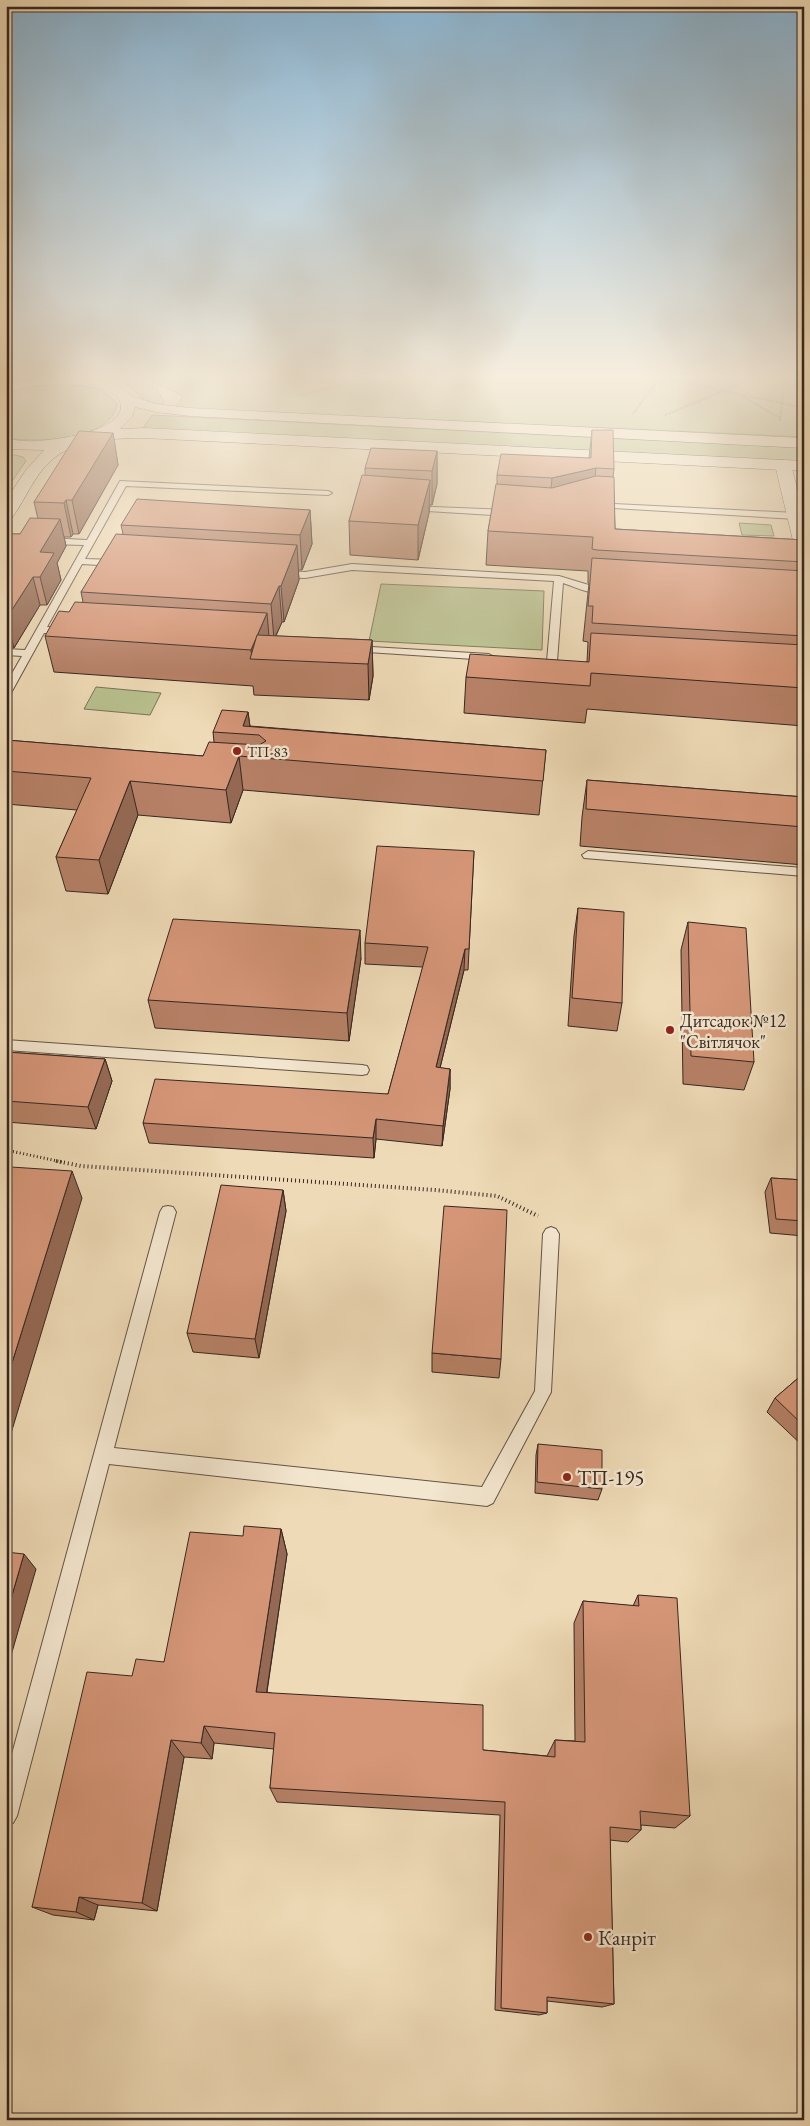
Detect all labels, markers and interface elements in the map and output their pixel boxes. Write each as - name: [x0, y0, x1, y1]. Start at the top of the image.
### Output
- place label: ТП-83: [247, 742, 288, 761]
- marker: ТП-83: [231, 745, 243, 757]
- place label: Дитсадок №12 "Світлячок": [680, 1009, 786, 1053]
- marker: Дитсадок №12 "Світлячок": [664, 1024, 676, 1036]
- place label: ТП-195: [577, 1464, 644, 1491]
- marker: ТП-195: [561, 1471, 573, 1483]
- place label: Канріт: [598, 1924, 656, 1951]
- marker: Канріт: [582, 1931, 594, 1943]

